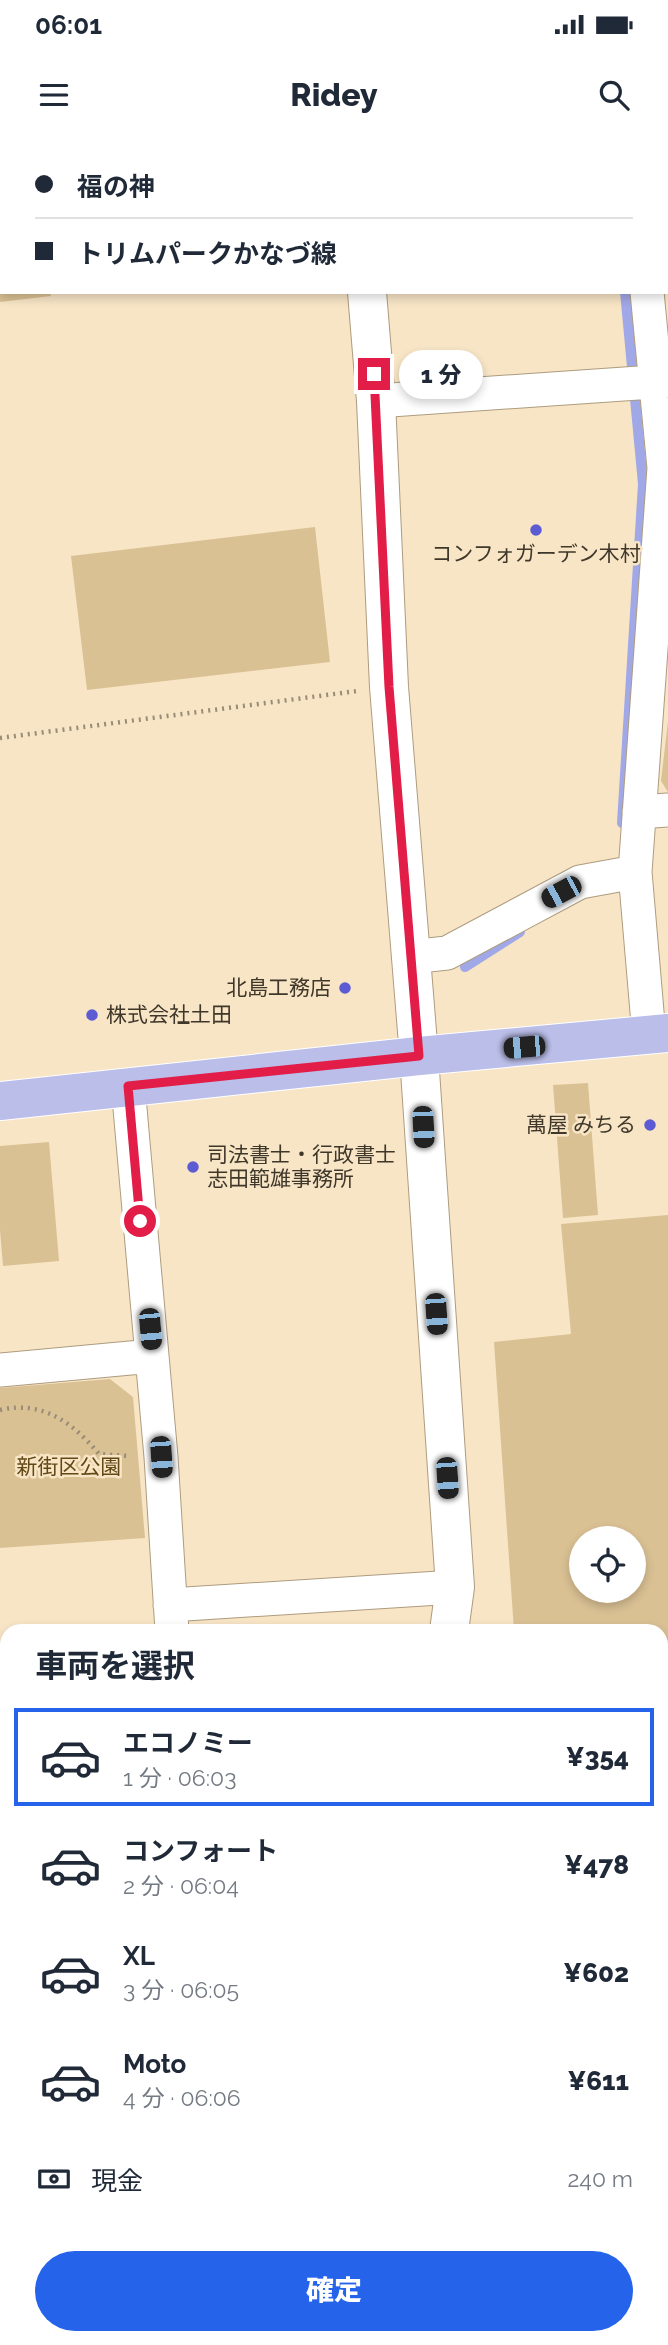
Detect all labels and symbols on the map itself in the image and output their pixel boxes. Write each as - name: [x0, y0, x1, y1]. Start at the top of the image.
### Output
- callout: 1 分: [398, 350, 482, 398]
- route end: [358, 358, 390, 390]
- marker: コンフォガーデン木村: [528, 522, 544, 538]
- place label: コンフォガーデン木村: [431, 541, 641, 566]
- car: [538, 873, 585, 911]
- place label: 北島工務店: [226, 975, 331, 1000]
- marker: 北島工務店: [337, 980, 353, 996]
- place label: 株式会社土田: [106, 1002, 232, 1027]
- marker: 株式会社土田: [84, 1007, 100, 1023]
- car: [503, 1035, 546, 1059]
- car: [412, 1105, 435, 1149]
- place label: 萬屋 みちる: [526, 1112, 636, 1137]
- marker: 萬屋 みちる: [642, 1117, 658, 1133]
- place label: 司法書士・行政書士 志田範雄事務所: [207, 1142, 396, 1191]
- marker: 司法書士・行政書士 志田範雄事務所: [185, 1159, 201, 1175]
- route start: [124, 1205, 156, 1237]
- car: [425, 1292, 448, 1336]
- car: [138, 1307, 163, 1351]
- car: [150, 1435, 173, 1479]
- park label: 新街区公園: [17, 1454, 122, 1479]
- car: [436, 1456, 459, 1500]

